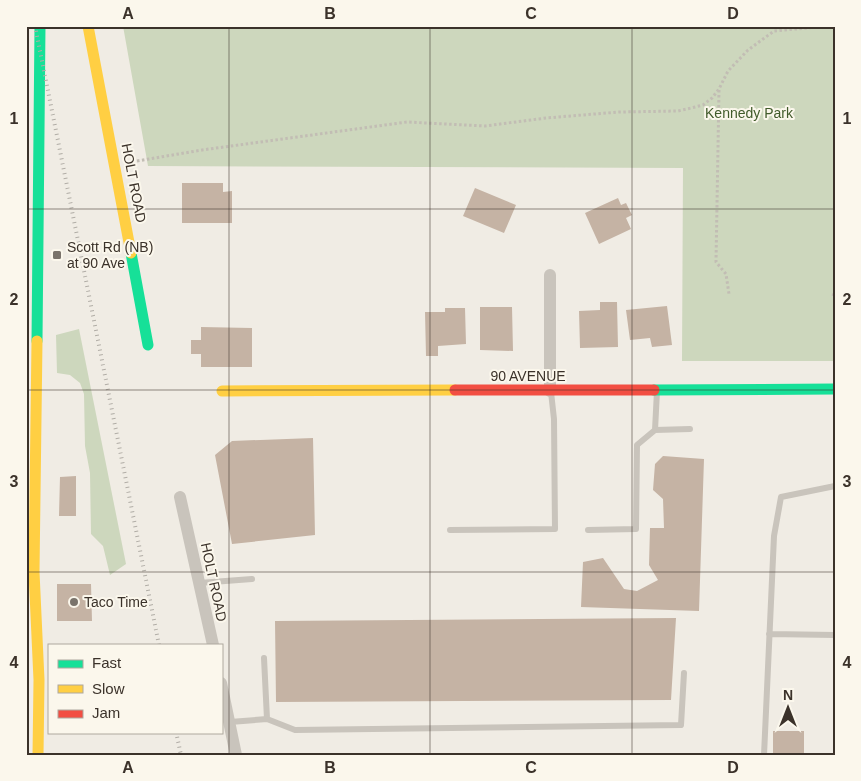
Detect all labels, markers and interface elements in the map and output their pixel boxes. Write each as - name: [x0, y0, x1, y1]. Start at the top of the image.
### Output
- text: A: [122, 5, 134, 22]
- text: B: [324, 5, 336, 22]
- text: C: [525, 5, 537, 22]
- text: D: [727, 5, 739, 22]
- park label: Kennedy Park: [705, 105, 794, 121]
- text: 1: [10, 110, 19, 127]
- text: 1: [843, 110, 852, 127]
- street label: HOLT ROAD: [118, 142, 150, 224]
- place label: Scott Rd (NB) at 90 Ave: [67, 239, 153, 271]
- marker: Scott Rd (NB) at 90 Ave: [51, 249, 63, 261]
- text: 2: [10, 291, 19, 308]
- text: 2: [843, 291, 852, 308]
- street label: 90 AVENUE: [490, 368, 566, 384]
- text: 3: [10, 473, 19, 490]
- text: 3: [843, 473, 852, 490]
- street label: HOLT ROAD: [198, 541, 230, 623]
- place label: Taco Time: [84, 594, 148, 610]
- marker: Taco Time: [68, 596, 80, 608]
- legend: [48, 644, 222, 734]
- text: 4: [10, 654, 19, 671]
- text: Fast: [92, 654, 122, 671]
- text: 4: [843, 654, 852, 671]
- text: Slow: [92, 680, 125, 697]
- north arrow: [764, 684, 814, 734]
- text: N: [783, 687, 793, 703]
- text: Jam: [92, 704, 120, 721]
- text: A: [122, 759, 134, 776]
- text: B: [324, 759, 336, 776]
- text: C: [525, 759, 537, 776]
- text: D: [727, 759, 739, 776]

